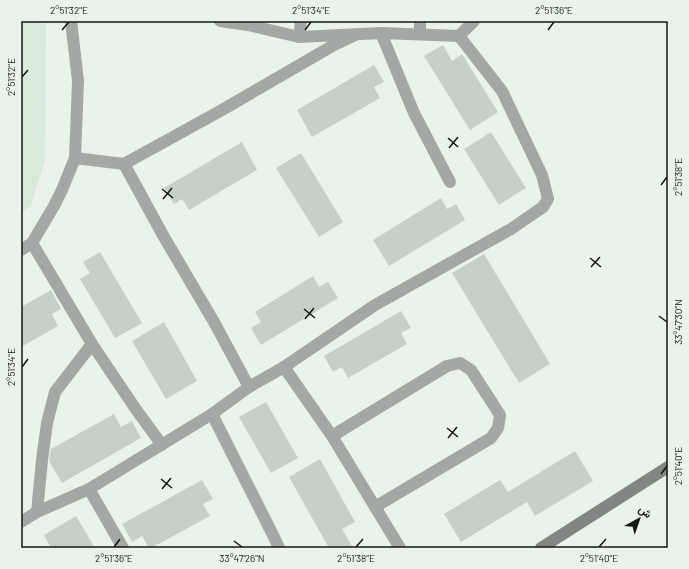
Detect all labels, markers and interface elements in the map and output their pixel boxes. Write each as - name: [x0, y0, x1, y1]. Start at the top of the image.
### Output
- text: 2°51'32"E: [50, 4, 88, 16]
- text: 2°51'34"E: [292, 4, 330, 16]
- text: 2°51'36"E: [535, 4, 573, 16]
- text: 2°51'32"E: [5, 58, 17, 96]
- text: 2°51'38"E: [672, 158, 684, 196]
- text: 33°47'30"N: [672, 299, 684, 345]
- text: 2°51'34"E: [5, 348, 17, 386]
- text: 2°51'40"E: [672, 447, 684, 485]
- north arrow: [619, 499, 659, 539]
- text: ش: [636, 502, 655, 521]
- text: 2°51'36"E: [95, 552, 133, 564]
- text: 33°47'26"N: [219, 552, 265, 564]
- text: 2°51'38"E: [337, 552, 375, 564]
- text: 2°51'40"E: [580, 552, 618, 564]

